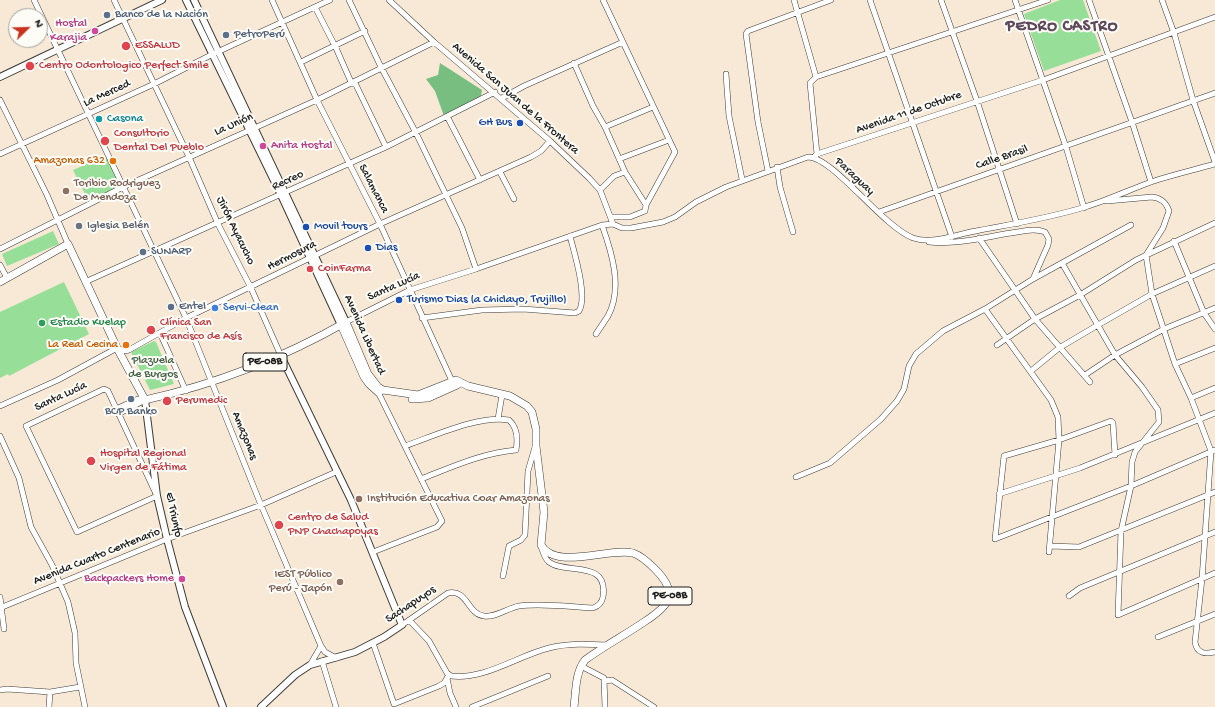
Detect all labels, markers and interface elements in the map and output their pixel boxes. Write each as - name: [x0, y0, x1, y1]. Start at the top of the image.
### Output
- north arrow: [8, 8, 48, 48]
- place label: Banco de la Nación: [115, 8, 208, 22]
- marker: Banco de la Nación: [102, 10, 112, 20]
- place label: Hostal Karajia: [50, 17, 87, 45]
- text: N: [31, 18, 45, 29]
- district label: PEDRO CASTRO: [1006, 18, 1118, 38]
- marker: Hostal Karajia: [90, 26, 100, 36]
- place label: PetroPerú: [234, 28, 285, 42]
- marker: PetroPerú: [221, 30, 231, 40]
- place label: ESSALUD: [135, 39, 180, 53]
- marker: ESSALUD: [120, 40, 132, 52]
- street label: Avenida San Juan de la Frontera: [448, 40, 582, 158]
- place label: Centro Odontologico Perfect Smile: [39, 59, 209, 73]
- marker: Centro Odontologico Perfect Smile: [24, 60, 36, 72]
- street label: La Merced: [81, 77, 133, 111]
- street label: Avenida 11 de Octubre: [854, 88, 964, 138]
- street label: La Unión: [212, 110, 256, 140]
- place label: Casona: [107, 112, 143, 126]
- marker: Casona: [94, 114, 104, 124]
- place label: GH Bus: [479, 116, 512, 130]
- marker: GH Bus: [515, 118, 525, 128]
- place label: Consultorio Dental Del Pueblo: [114, 127, 204, 155]
- marker: Consultorio Dental Del Pueblo: [99, 135, 111, 147]
- place label: Anita Hostal: [271, 139, 332, 153]
- marker: Anita Hostal: [258, 141, 268, 151]
- street label: Calle Brasil: [974, 142, 1030, 174]
- place label: Amazonas 632: [33, 154, 105, 168]
- street label: Paraguay: [831, 155, 877, 199]
- marker: Amazonas 632: [108, 156, 118, 166]
- street label: Salamanca: [355, 162, 391, 216]
- street label: Recreo: [270, 167, 306, 195]
- place label: Toribio Rodriguez De Mendoza: [74, 177, 160, 205]
- marker: Toribio Rodriguez De Mendoza: [61, 186, 71, 196]
- street label: Jirón Ayacucho: [212, 195, 258, 267]
- place label: Iglesia Belén: [87, 219, 149, 233]
- place label: Movil tours: [314, 220, 367, 234]
- marker: Iglesia Belén: [74, 221, 84, 231]
- marker: Movil tours: [301, 222, 311, 232]
- street label: Hermosura: [265, 238, 319, 274]
- place label: Dias: [376, 241, 398, 255]
- marker: Dias: [363, 243, 373, 253]
- place label: SUNARP: [151, 245, 191, 259]
- marker: SUNARP: [138, 247, 148, 257]
- place label: CoinFarma: [318, 262, 371, 276]
- marker: CoinFarma: [305, 264, 315, 274]
- street label: Santa Lucía: [366, 269, 422, 305]
- street label: Avenida Libertad: [340, 293, 388, 377]
- place label: Turismo Dias (a Chiclayo, Trujillo): [407, 293, 567, 307]
- marker: Turismo Dias (a Chiclayo, Trujillo): [394, 295, 404, 305]
- place label: Entel: [179, 300, 206, 314]
- place label: Servi-Clean: [223, 301, 278, 315]
- marker: Entel: [166, 302, 176, 312]
- marker: Servi-Clean: [210, 303, 220, 313]
- place label: Estadio Kuelap: [50, 316, 126, 330]
- place label: Clínica San Francisco de Asís: [160, 316, 242, 344]
- marker: Estadio Kuelap: [37, 318, 47, 328]
- marker: Clínica San Francisco de Asís: [145, 324, 157, 336]
- place label: La Real Cecina: [48, 338, 118, 352]
- marker: La Real Cecina: [121, 340, 131, 350]
- road number: PE-08B: [243, 353, 287, 371]
- park label: Plazuela de Burgos: [128, 354, 178, 382]
- street label: Santa Lucía: [33, 379, 89, 415]
- marker: BCP Banko: [126, 394, 136, 404]
- place label: Perumedic: [176, 394, 227, 408]
- marker: Perumedic: [161, 395, 173, 407]
- place label: BCP Banko: [105, 405, 157, 419]
- street label: Amazonas: [228, 410, 260, 462]
- place label: Hospital Regional Virgen de Fátima: [100, 447, 187, 475]
- marker: Hospital Regional Virgen de Fátima: [85, 455, 97, 467]
- street label: El Triunfo: [161, 491, 185, 539]
- place label: Institución Educativa Coar Amazonas: [367, 492, 550, 506]
- marker: Institución Educativa Coar Amazonas: [354, 494, 364, 504]
- place label: Centro de Salud PNP Chachapoyas: [288, 511, 378, 539]
- marker: Centro de Salud PNP Chachapoyas: [273, 519, 285, 531]
- street label: Avenida Cuarto Centenario: [32, 525, 162, 589]
- place label: IEST Público Perú - Japón: [269, 568, 332, 596]
- place label: Backpackers Home: [84, 572, 174, 586]
- marker: Backpackers Home: [177, 574, 187, 584]
- marker: IEST Público Perú - Japón: [335, 577, 345, 587]
- street label: Sachapuyos: [383, 583, 439, 627]
- road number: PE-08B: [648, 587, 692, 605]

